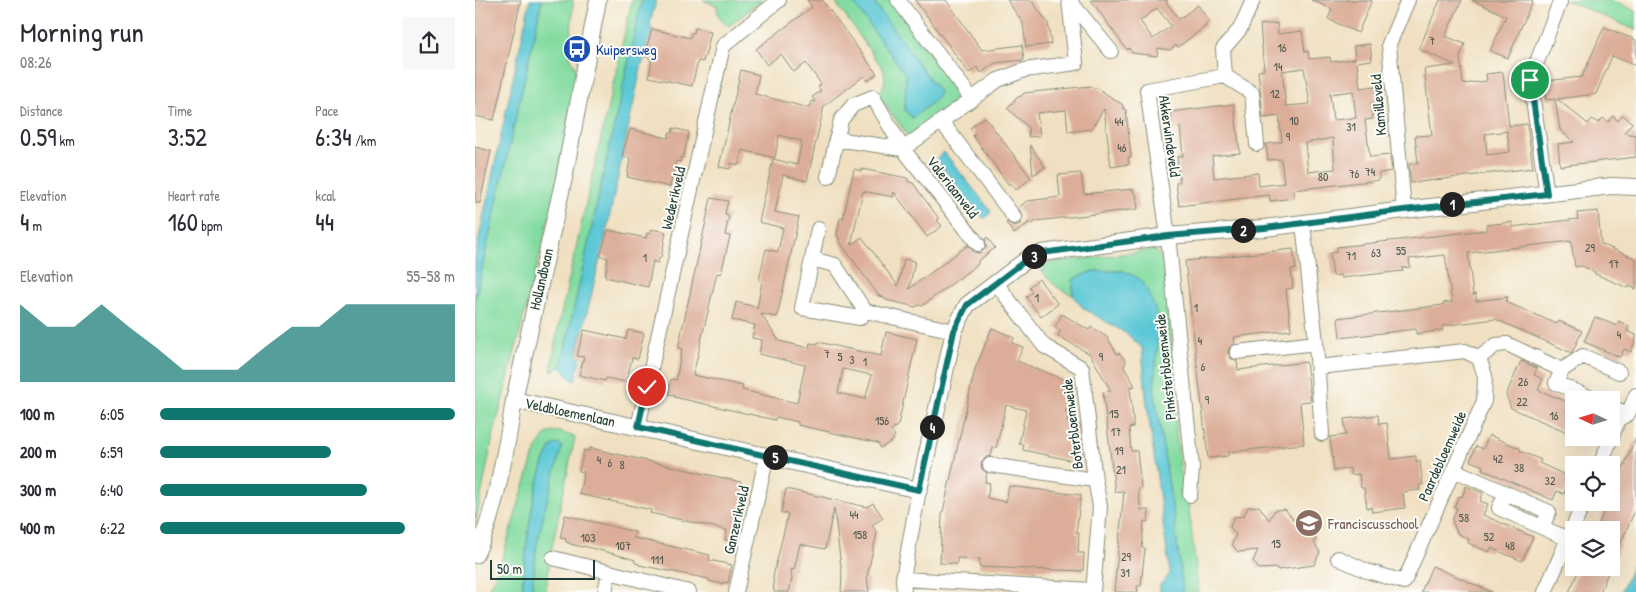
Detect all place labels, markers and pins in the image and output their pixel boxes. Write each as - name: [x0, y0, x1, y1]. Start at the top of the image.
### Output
- bus stop icon: Kuipersweg: [562, 34, 592, 64]
- place label: Kuipersweg: [596, 39, 657, 60]
- pin: [1509, 59, 1551, 101]
- pin: 1: [1439, 192, 1465, 216]
- pin: 2: [1231, 218, 1255, 242]
- pin: 3: [1021, 244, 1047, 268]
- pin: [626, 366, 668, 408]
- pin: 4: [919, 414, 945, 440]
- pin: 5: [763, 444, 787, 470]
- school or university icon: Franciscusschool: [1294, 508, 1324, 538]
- place label: Franciscusschool: [1327, 513, 1419, 534]

